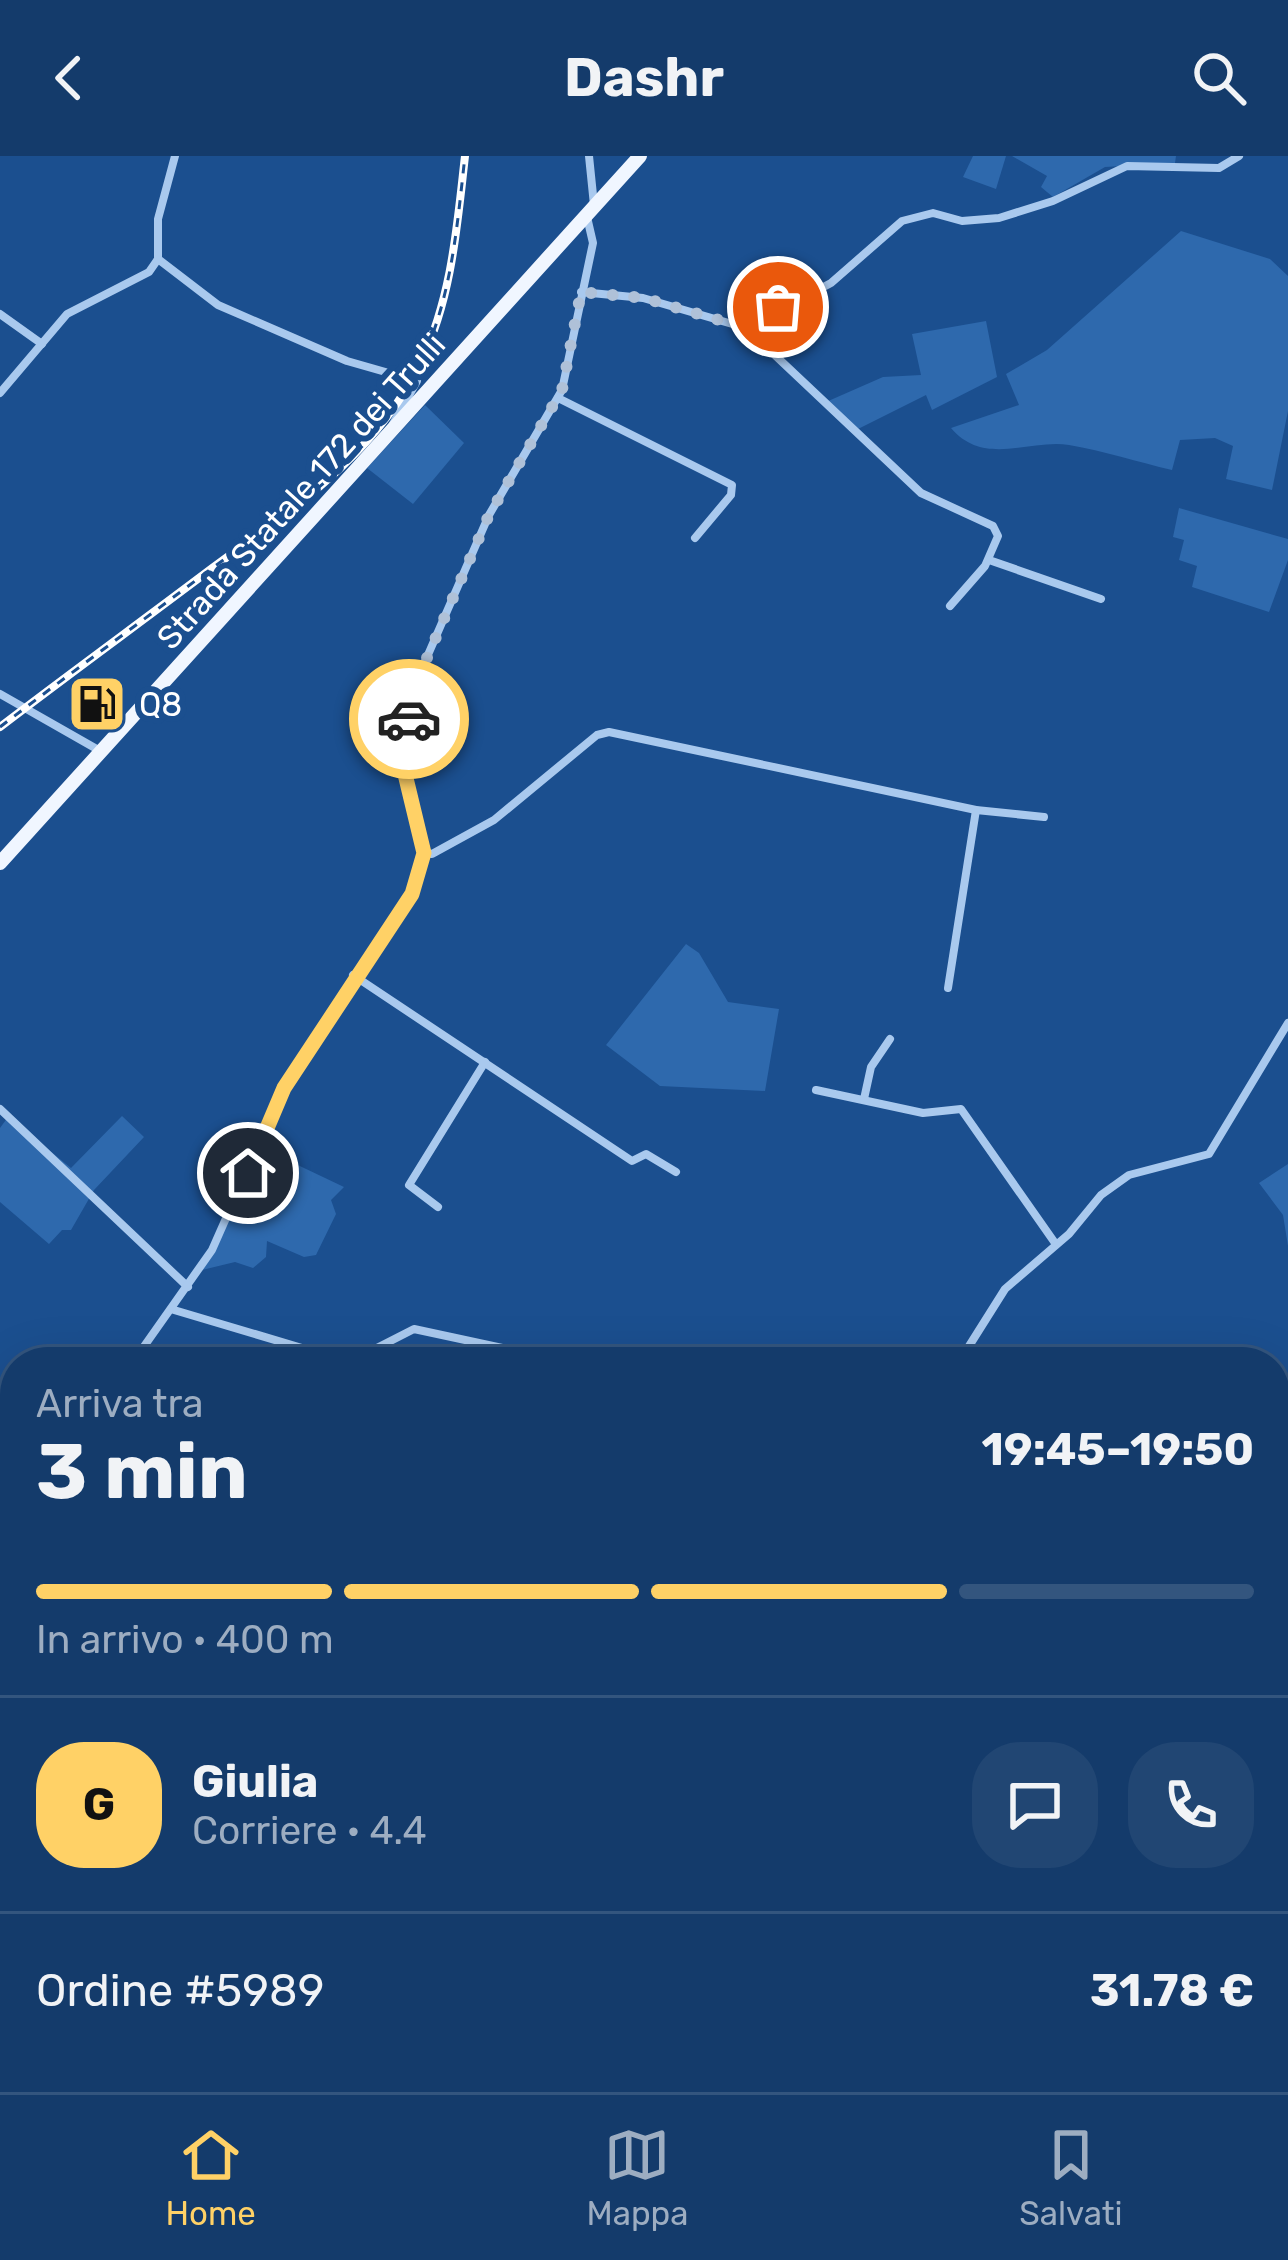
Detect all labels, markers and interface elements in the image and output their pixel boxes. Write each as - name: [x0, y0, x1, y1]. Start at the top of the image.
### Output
- icon: back: [36, 45, 102, 111]
- icon: search: [1186, 45, 1252, 111]
- text: Dashr: [564, 46, 724, 110]
- pin: [727, 256, 829, 358]
- icon: bag: [745, 274, 811, 340]
- street label: Strada Statale 172 dei Trulli: [149, 325, 453, 657]
- courier: [349, 659, 469, 779]
- fuel station icon: Q8: [66, 673, 128, 735]
- place label: Q8: [139, 685, 182, 724]
- icon: car: [376, 686, 442, 752]
- pin: [197, 1122, 299, 1224]
- icon: home: [215, 1140, 281, 1206]
- text: Arriva tra: [36, 1381, 204, 1427]
- text: 19:45–19:50: [982, 1423, 1254, 1476]
- text: 3 min: [36, 1425, 248, 1518]
- text: In arrivo · 400 m: [36, 1617, 334, 1663]
- button: chat: [972, 1742, 1098, 1868]
- button: phone: [1128, 1742, 1254, 1868]
- text: Giulia: [192, 1755, 318, 1808]
- text: G: [83, 1778, 115, 1831]
- text: Corriere · 4.4: [192, 1808, 427, 1854]
- text: Ordine #5989: [36, 1964, 324, 2017]
- text: 31.78 €: [1090, 1964, 1254, 2017]
- tab: Home: [165, 2122, 256, 2233]
- tab: Mappa: [587, 2122, 688, 2233]
- tab: Salvati: [1019, 2122, 1123, 2233]

